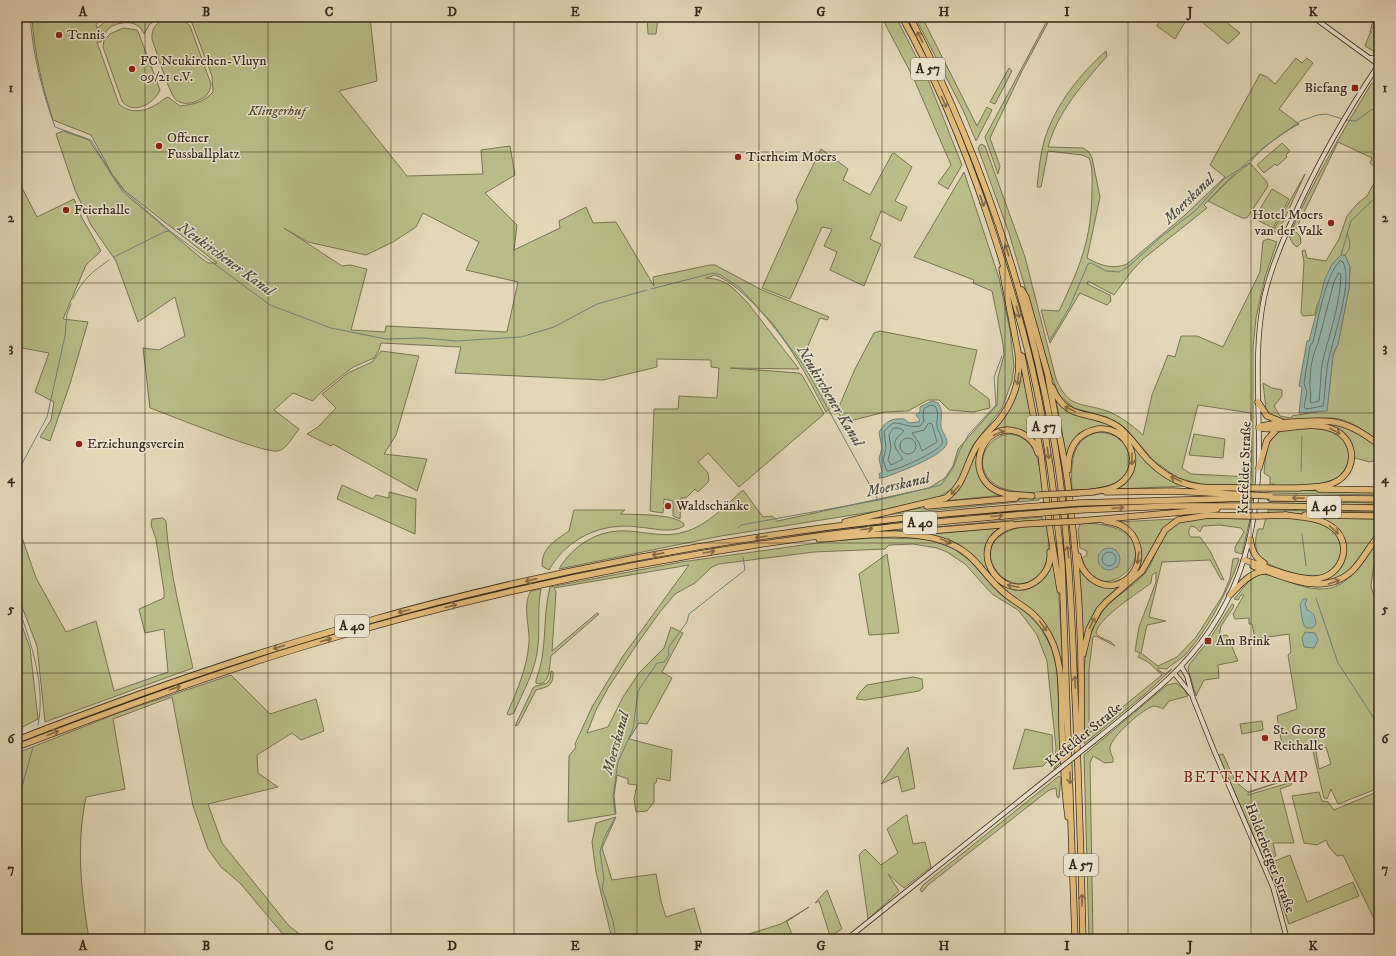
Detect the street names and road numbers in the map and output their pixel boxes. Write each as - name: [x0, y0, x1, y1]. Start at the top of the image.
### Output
- road number: A 57: [911, 58, 945, 80]
- road number: A 57: [1027, 416, 1061, 438]
- street label: Krefelder Straße: [1234, 421, 1256, 515]
- road number: A 40: [1307, 496, 1341, 518]
- road number: A 40: [903, 512, 937, 534]
- road number: A 40: [335, 615, 369, 637]
- street label: Krefelder Straße: [1042, 698, 1126, 771]
- street label: Holderberger Straße: [1241, 801, 1299, 916]
- road number: A 57: [1064, 854, 1098, 876]

